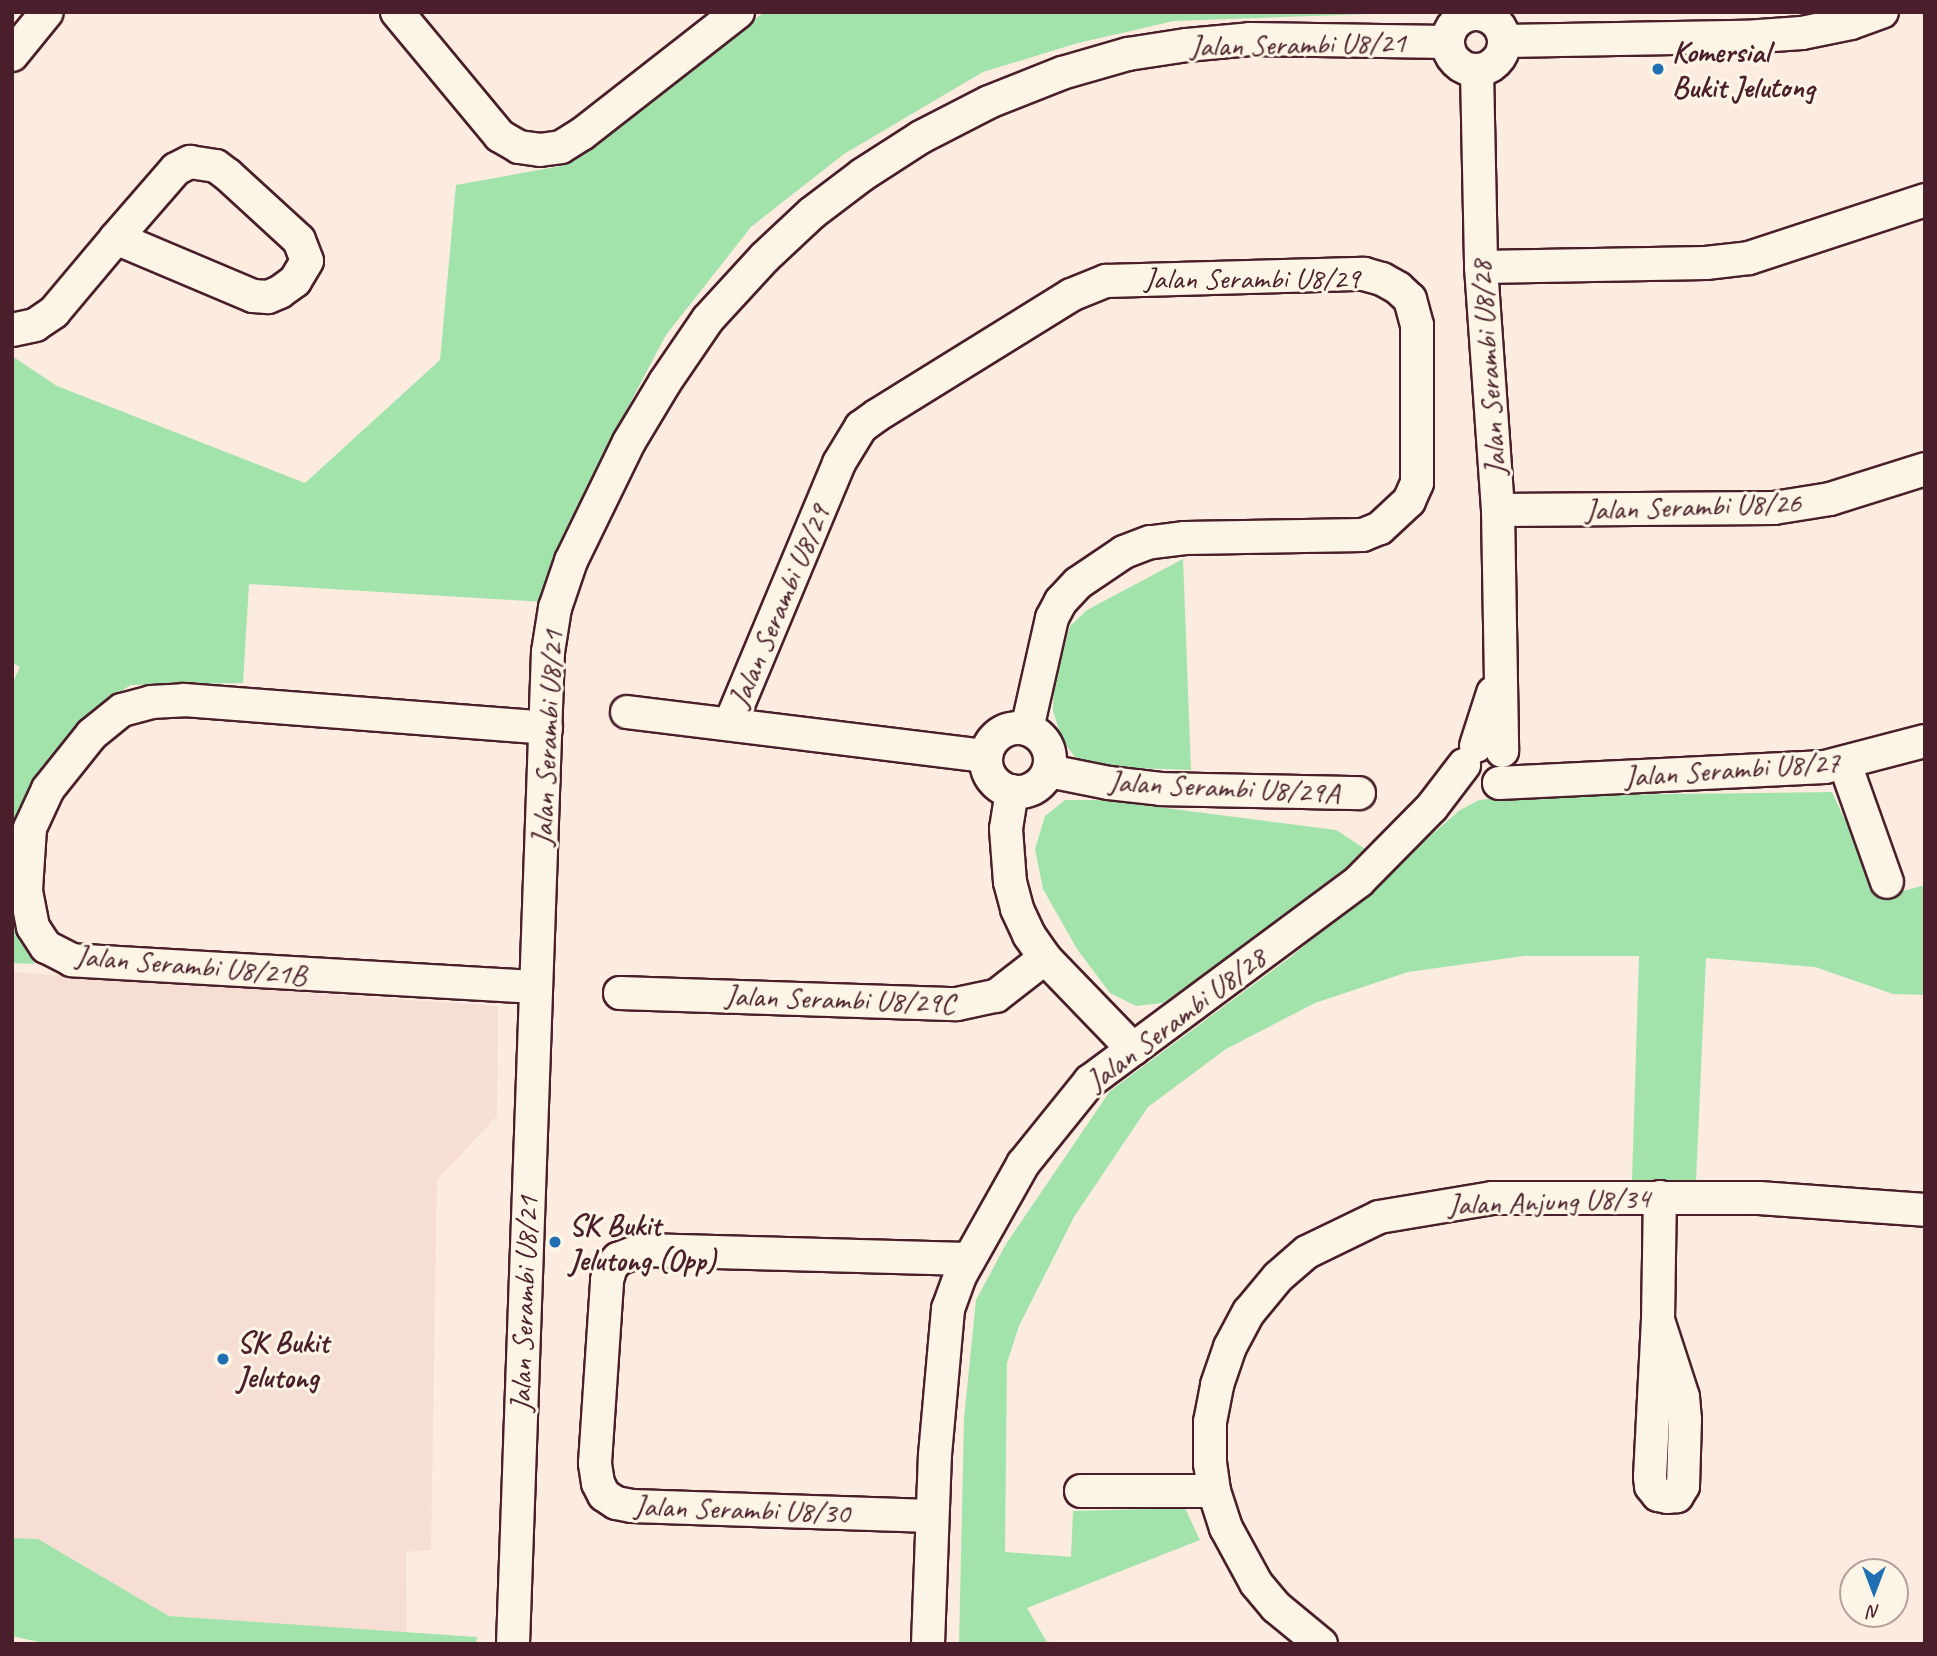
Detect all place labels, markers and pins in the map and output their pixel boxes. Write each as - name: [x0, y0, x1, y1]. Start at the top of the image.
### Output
- place label: Komersial Bukit Jelutong: [1672, 34, 1815, 104]
- marker: Komersial Bukit Jelutong: [1650, 61, 1666, 77]
- place label: SK Bukit Jelutong (Opp): [569, 1207, 716, 1278]
- marker: SK Bukit Jelutong (Opp): [547, 1234, 563, 1250]
- place label: SK Bukit Jelutong: [237, 1324, 329, 1394]
- marker: SK Bukit Jelutong: [215, 1351, 231, 1367]

